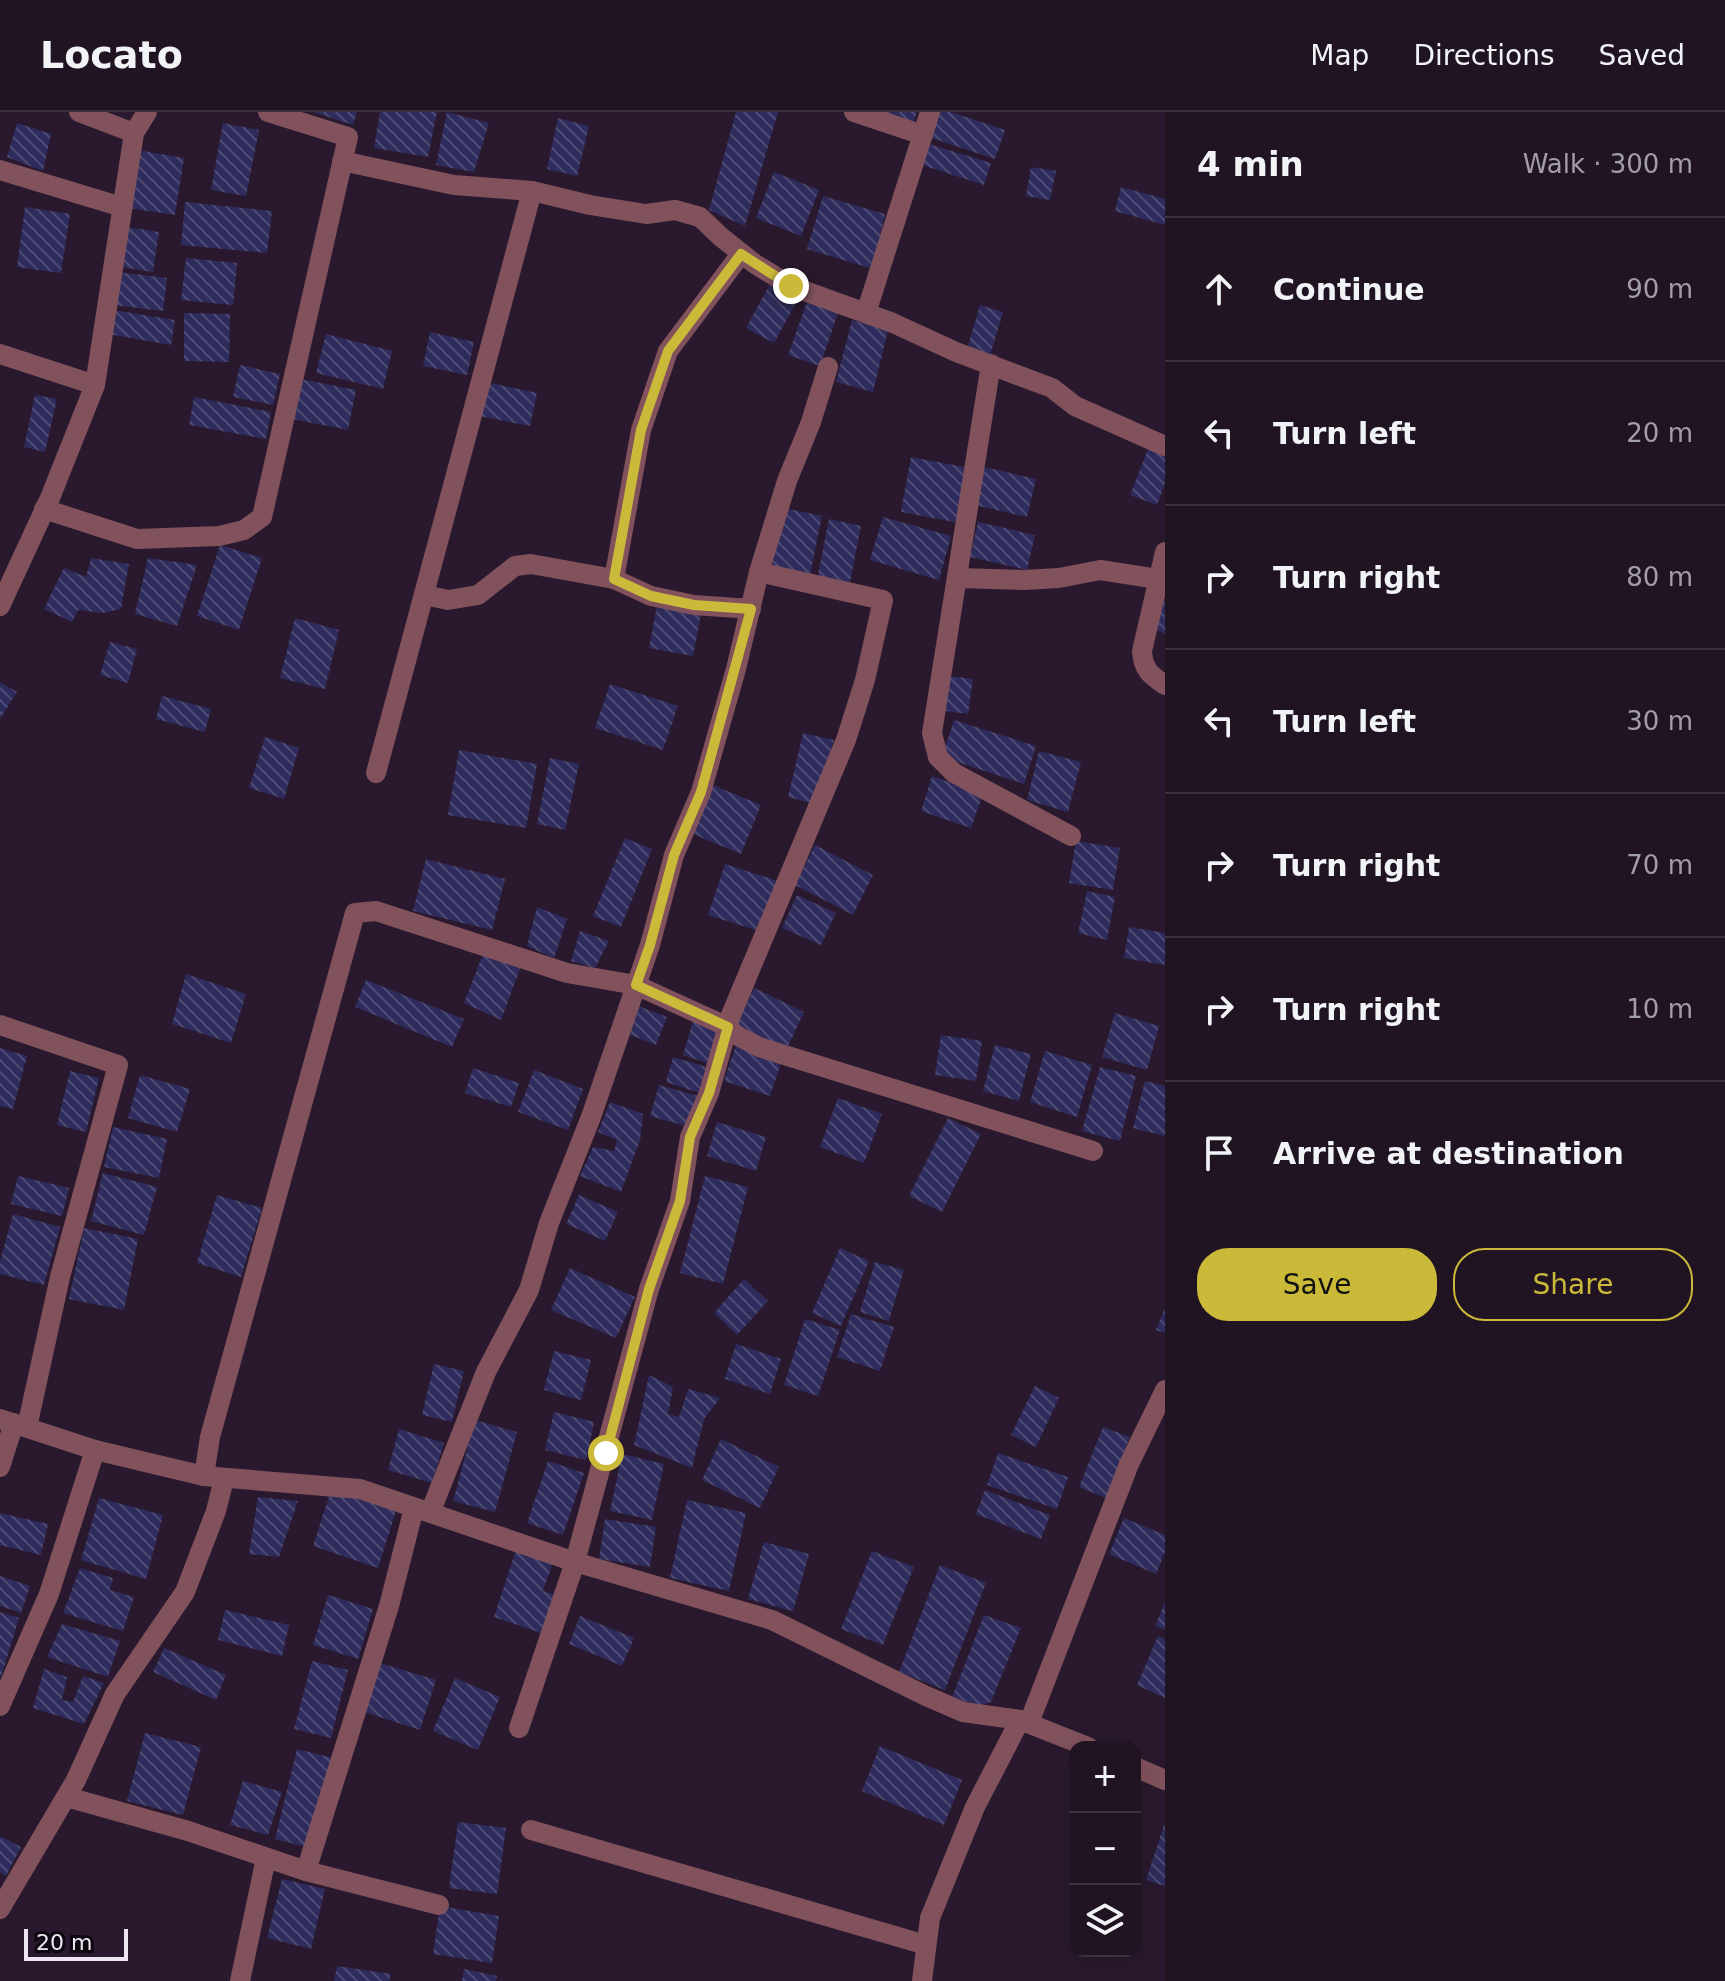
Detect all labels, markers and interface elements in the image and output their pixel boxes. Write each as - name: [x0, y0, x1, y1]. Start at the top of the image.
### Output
- text: Locato: [40, 33, 183, 77]
- text: Map: [1310, 39, 1369, 72]
- text: Directions: [1413, 39, 1554, 72]
- text: Saved: [1598, 39, 1685, 72]
- text: 4 min: [1197, 144, 1304, 184]
- text: Walk · 300 m: [1523, 149, 1693, 179]
- icon: ahead: [1197, 267, 1241, 311]
- route end: [773, 268, 809, 304]
- text: Continue: [1273, 272, 1425, 307]
- text: 90 m: [1626, 274, 1693, 304]
- icon: left: [1197, 411, 1241, 455]
- text: Turn left: [1273, 416, 1416, 451]
- text: 20 m: [1626, 418, 1693, 448]
- icon: right: [1197, 555, 1241, 599]
- text: Turn right: [1273, 560, 1440, 595]
- text: 80 m: [1626, 562, 1693, 592]
- icon: left: [1197, 699, 1241, 743]
- text: Turn left: [1273, 704, 1416, 739]
- text: 30 m: [1626, 706, 1693, 736]
- icon: right: [1197, 843, 1241, 887]
- text: Turn right: [1273, 848, 1440, 883]
- text: 70 m: [1626, 850, 1693, 880]
- icon: right: [1197, 987, 1241, 1031]
- text: Turn right: [1273, 992, 1440, 1027]
- text: 10 m: [1626, 994, 1693, 1024]
- icon: arrive: [1197, 1131, 1241, 1175]
- text: Arrive at destination: [1273, 1136, 1624, 1171]
- button: Save: [1197, 1248, 1437, 1321]
- button: Share: [1453, 1248, 1693, 1321]
- route start: [588, 1435, 624, 1471]
- map controls: [1069, 1741, 1141, 1957]
- button: +: [1069, 1741, 1141, 1813]
- button: −: [1069, 1813, 1141, 1885]
- button: layers: [1069, 1885, 1141, 1957]
- scale bar: [24, 1925, 128, 1961]
- text: 20 m: [36, 1930, 92, 1955]

